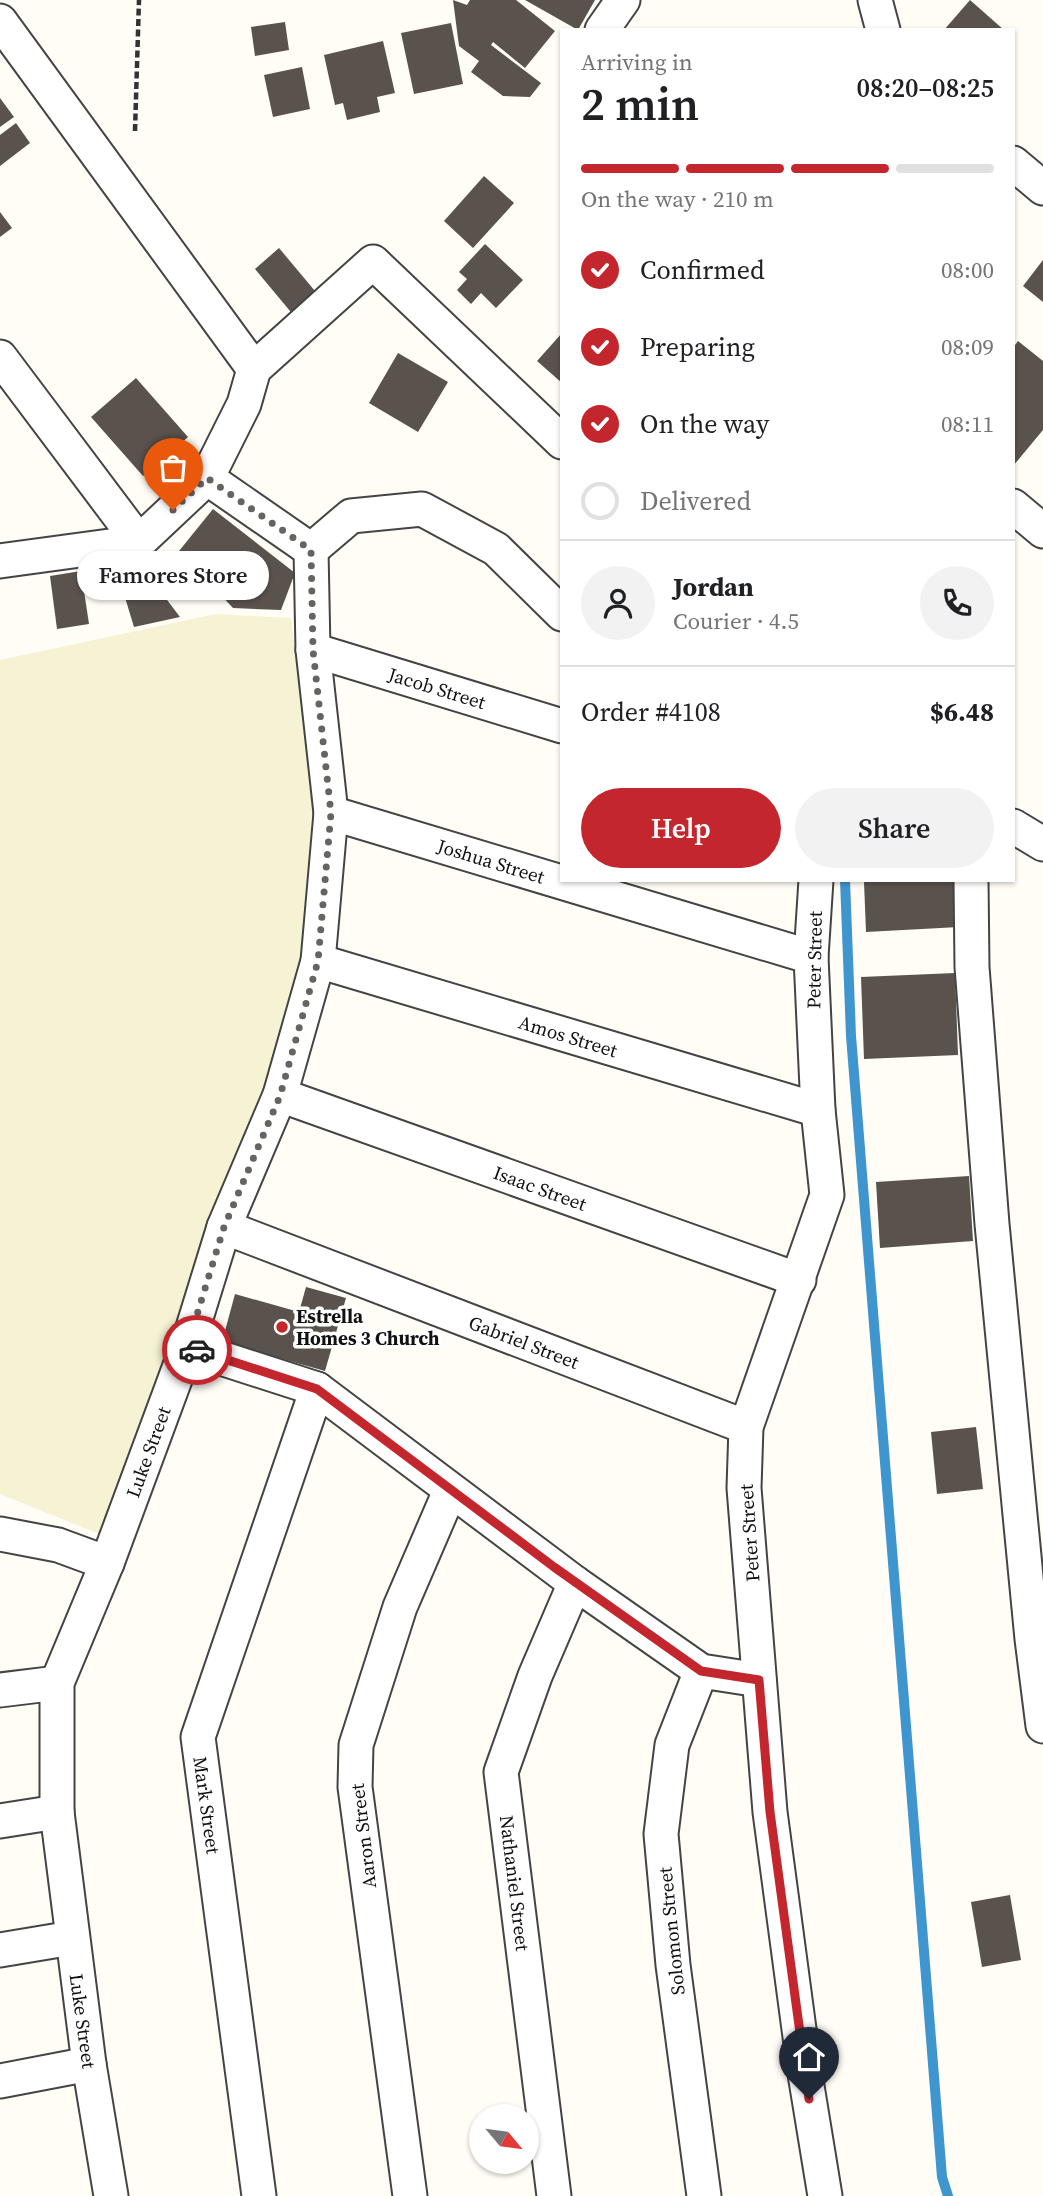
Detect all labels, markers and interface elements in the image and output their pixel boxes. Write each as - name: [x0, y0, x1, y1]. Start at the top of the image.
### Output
- text: Arriving in: [581, 46, 693, 78]
- text: 08:20–08:25: [857, 70, 994, 106]
- text: 2 min: [581, 72, 699, 135]
- text: On the way · 210 m: [581, 183, 774, 215]
- icon: check: [581, 251, 619, 289]
- text: Confirmed: [640, 252, 765, 288]
- text: 08:00: [941, 254, 994, 286]
- icon: check: [581, 328, 619, 366]
- text: Preparing: [640, 329, 755, 365]
- text: 08:09: [941, 331, 994, 363]
- icon: check: [581, 405, 619, 443]
- text: On the way: [640, 406, 769, 442]
- text: 08:11: [941, 408, 994, 440]
- pin: [143, 438, 203, 510]
- icon: bag: [154, 449, 192, 487]
- text: Delivered: [640, 483, 751, 519]
- callout: Famores Store: [77, 552, 269, 601]
- text: Famores Store: [99, 559, 248, 591]
- button: person: [581, 566, 655, 640]
- button: phone: [920, 566, 994, 640]
- text: Jordan: [673, 569, 754, 605]
- text: Courier · 4.5: [673, 605, 799, 637]
- street label: Jacob Street: [384, 661, 490, 715]
- text: Order #4108: [581, 694, 721, 730]
- text: $6.48: [930, 694, 994, 730]
- button: Help: [581, 788, 781, 868]
- button: Share: [795, 788, 994, 868]
- street label: Joshua Street: [433, 832, 549, 890]
- street label: Peter Street: [800, 910, 828, 1009]
- street label: Amos Street: [515, 1009, 621, 1064]
- street label: Isaac Street: [490, 1159, 591, 1217]
- place label: Estrella Homes 3 Church: [296, 1303, 440, 1351]
- street label: Gabriel Street: [465, 1309, 584, 1375]
- courier: [162, 1315, 232, 1385]
- marker: Estrella Homes 3 Church: [274, 1319, 290, 1335]
- icon: car: [178, 1331, 216, 1369]
- street label: Luke Street: [120, 1402, 177, 1501]
- street label: Peter Street: [733, 1482, 765, 1583]
- street label: Mark Street: [187, 1755, 227, 1856]
- street label: Aaron Street: [344, 1781, 382, 1890]
- street label: Nathaniel Street: [494, 1814, 536, 1953]
- street label: Solomon Street: [651, 1865, 691, 1996]
- street label: Luke Street: [64, 1972, 103, 2071]
- pin: [779, 2027, 839, 2099]
- icon: home: [790, 2038, 828, 2076]
- north arrow: [469, 2104, 539, 2174]
- map controls: [469, 2104, 539, 2174]

